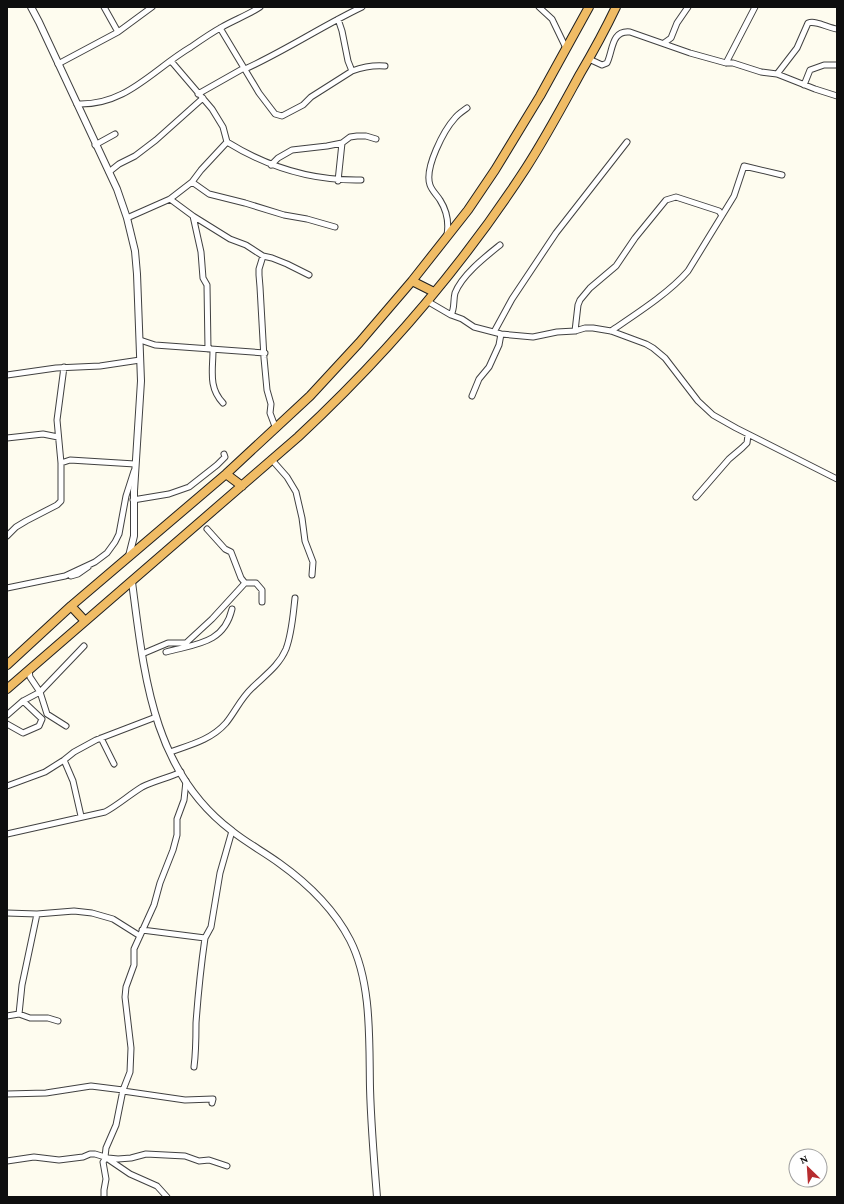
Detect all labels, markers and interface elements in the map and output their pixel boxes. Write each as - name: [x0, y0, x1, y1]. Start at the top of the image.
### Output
- north arrow: [788, 1148, 828, 1188]
- text: N: [798, 1152, 810, 1166]

